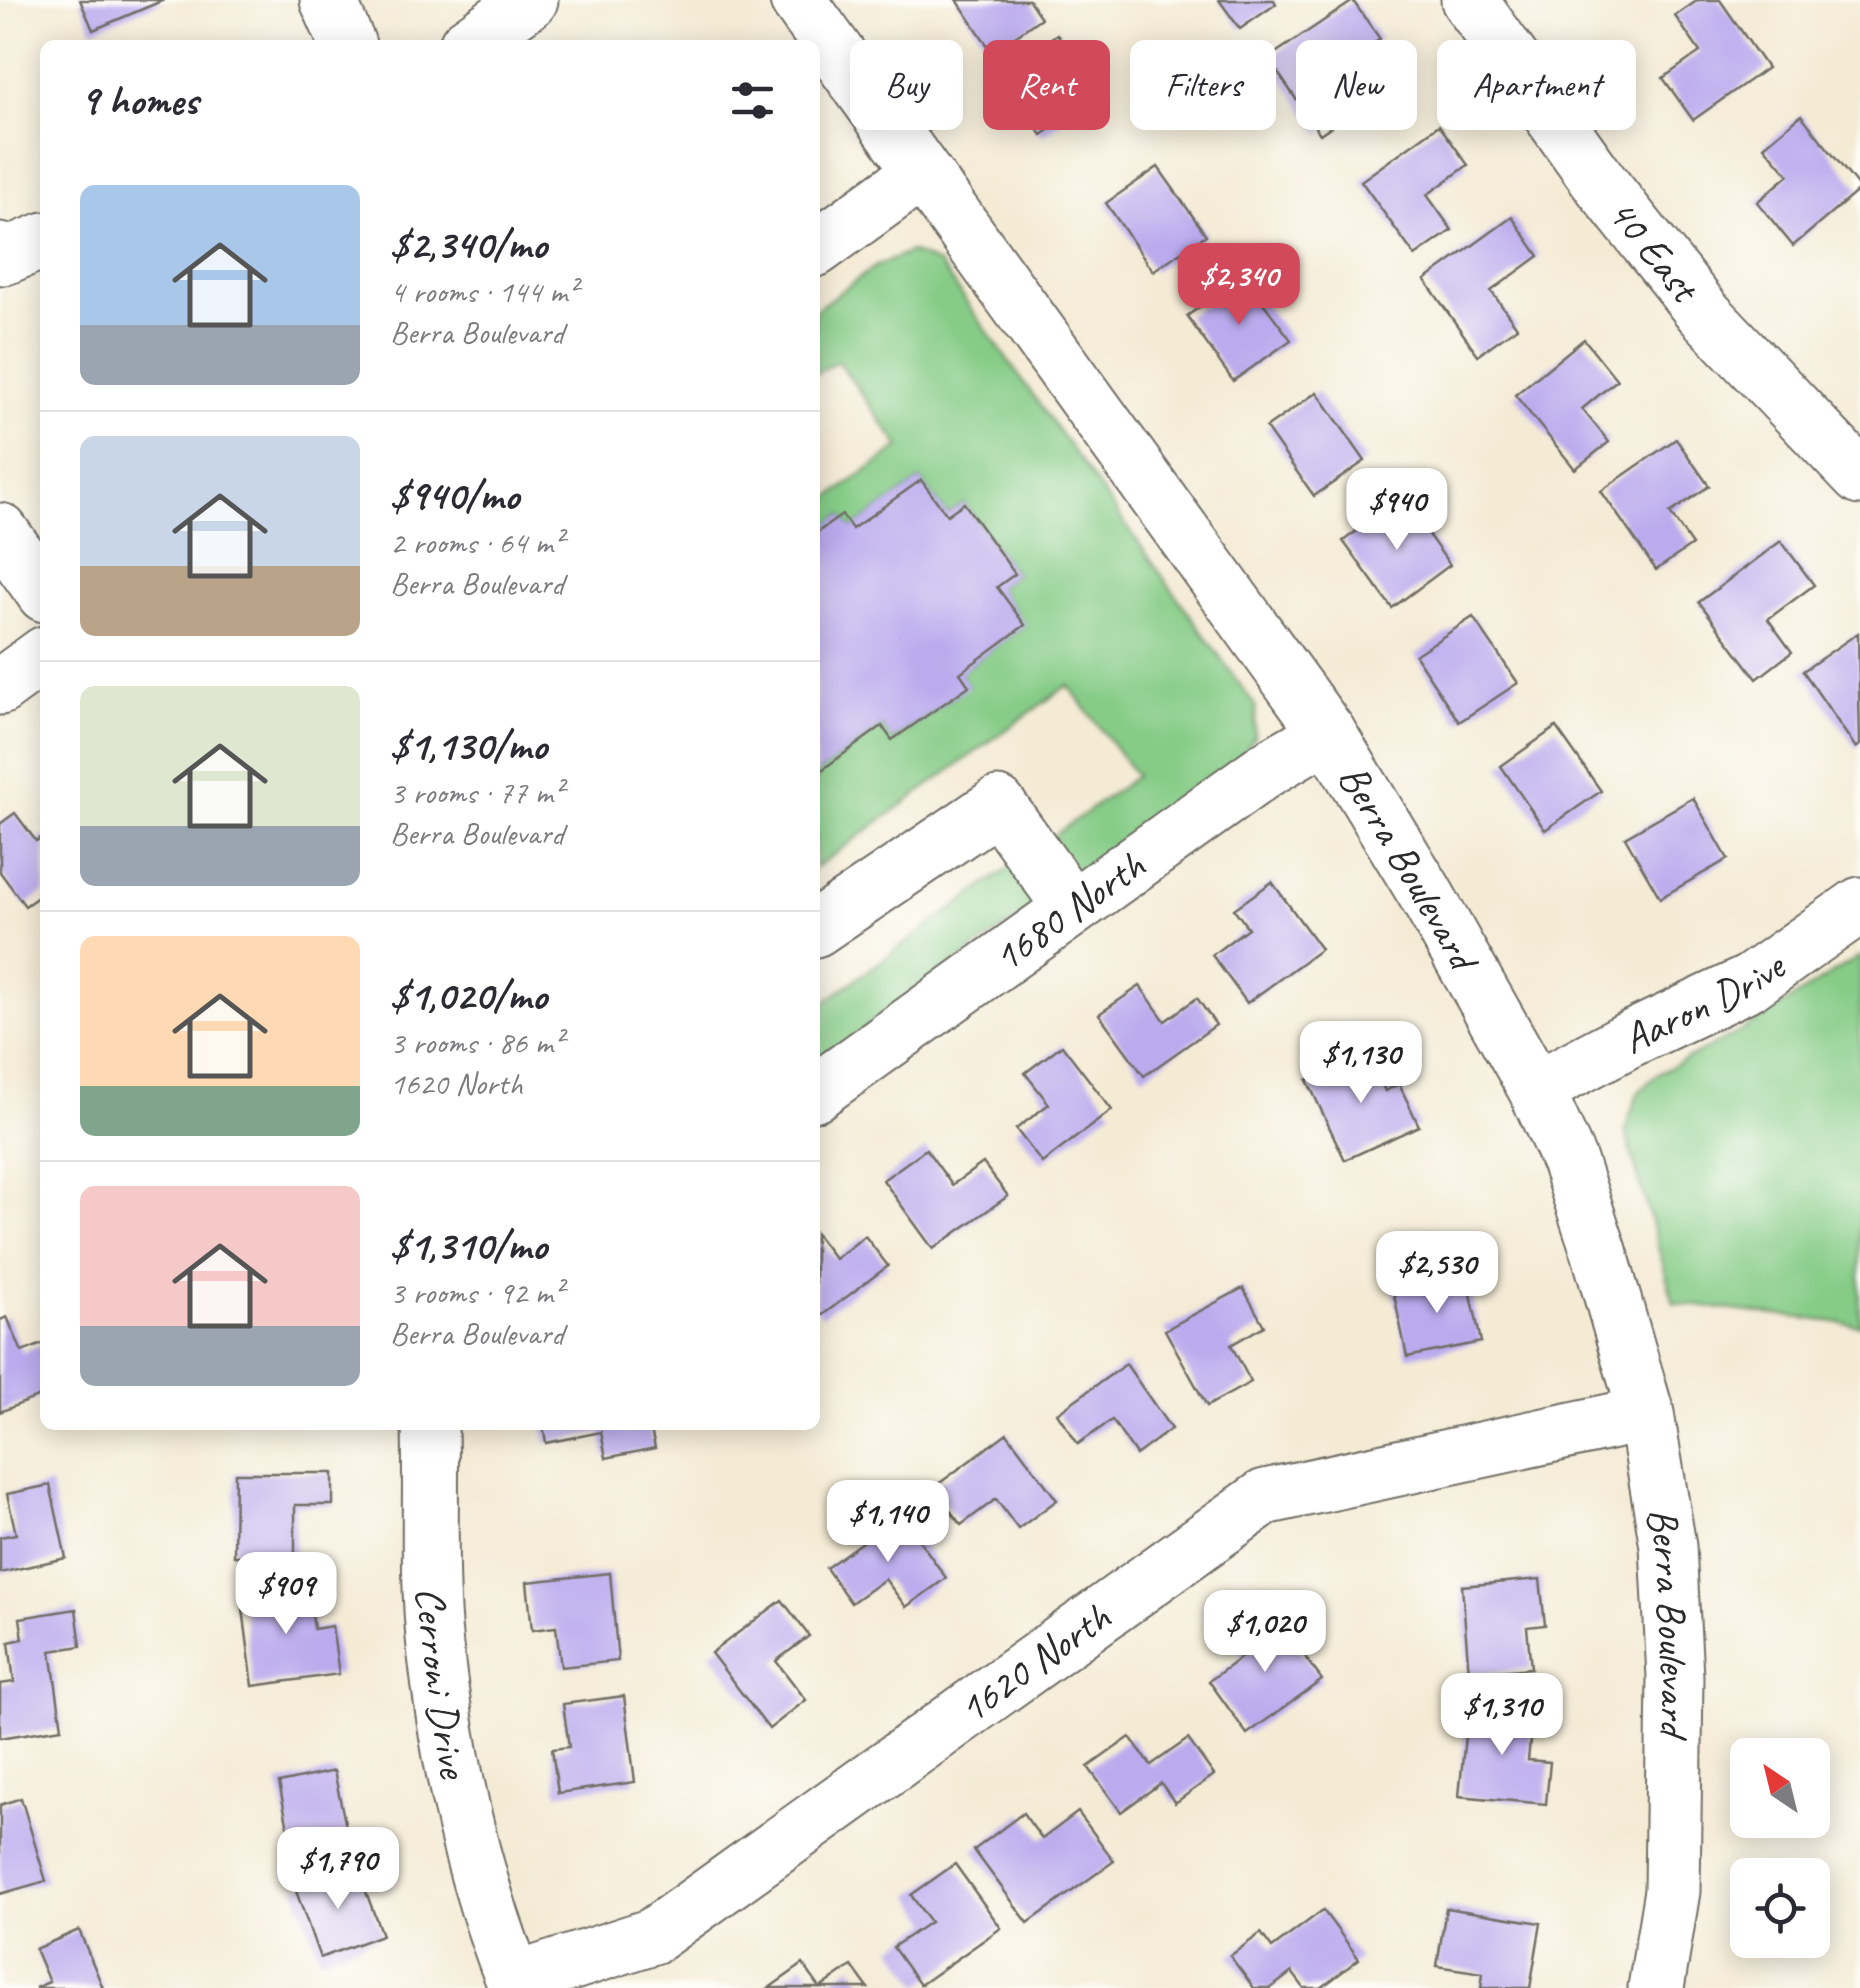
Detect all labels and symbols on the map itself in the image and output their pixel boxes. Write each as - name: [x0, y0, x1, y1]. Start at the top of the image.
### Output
- street label: 40 East: [1596, 187, 1713, 315]
- pin: $2,340: [1158, 243, 1320, 328]
- pin: $940: [1338, 468, 1456, 553]
- street label: Berra Boulevard: [1327, 755, 1491, 983]
- street label: 1680 North: [982, 838, 1155, 983]
- street label: Aaron Drive: [1614, 939, 1797, 1065]
- pin: $1,130: [1280, 1021, 1442, 1106]
- pin: $2,530: [1356, 1231, 1518, 1316]
- pin: $1,140: [807, 1480, 969, 1565]
- street label: Berra Boulevard: [1636, 1504, 1702, 1741]
- pin: $909: [227, 1552, 345, 1637]
- street label: Cerroni Drive: [404, 1586, 481, 1784]
- street label: 1620 North: [948, 1590, 1121, 1735]
- pin: $1,020: [1184, 1590, 1346, 1675]
- pin: $1,310: [1421, 1673, 1583, 1758]
- north arrow: [1730, 1738, 1830, 1838]
- pin: $1,790: [257, 1827, 419, 1912]

